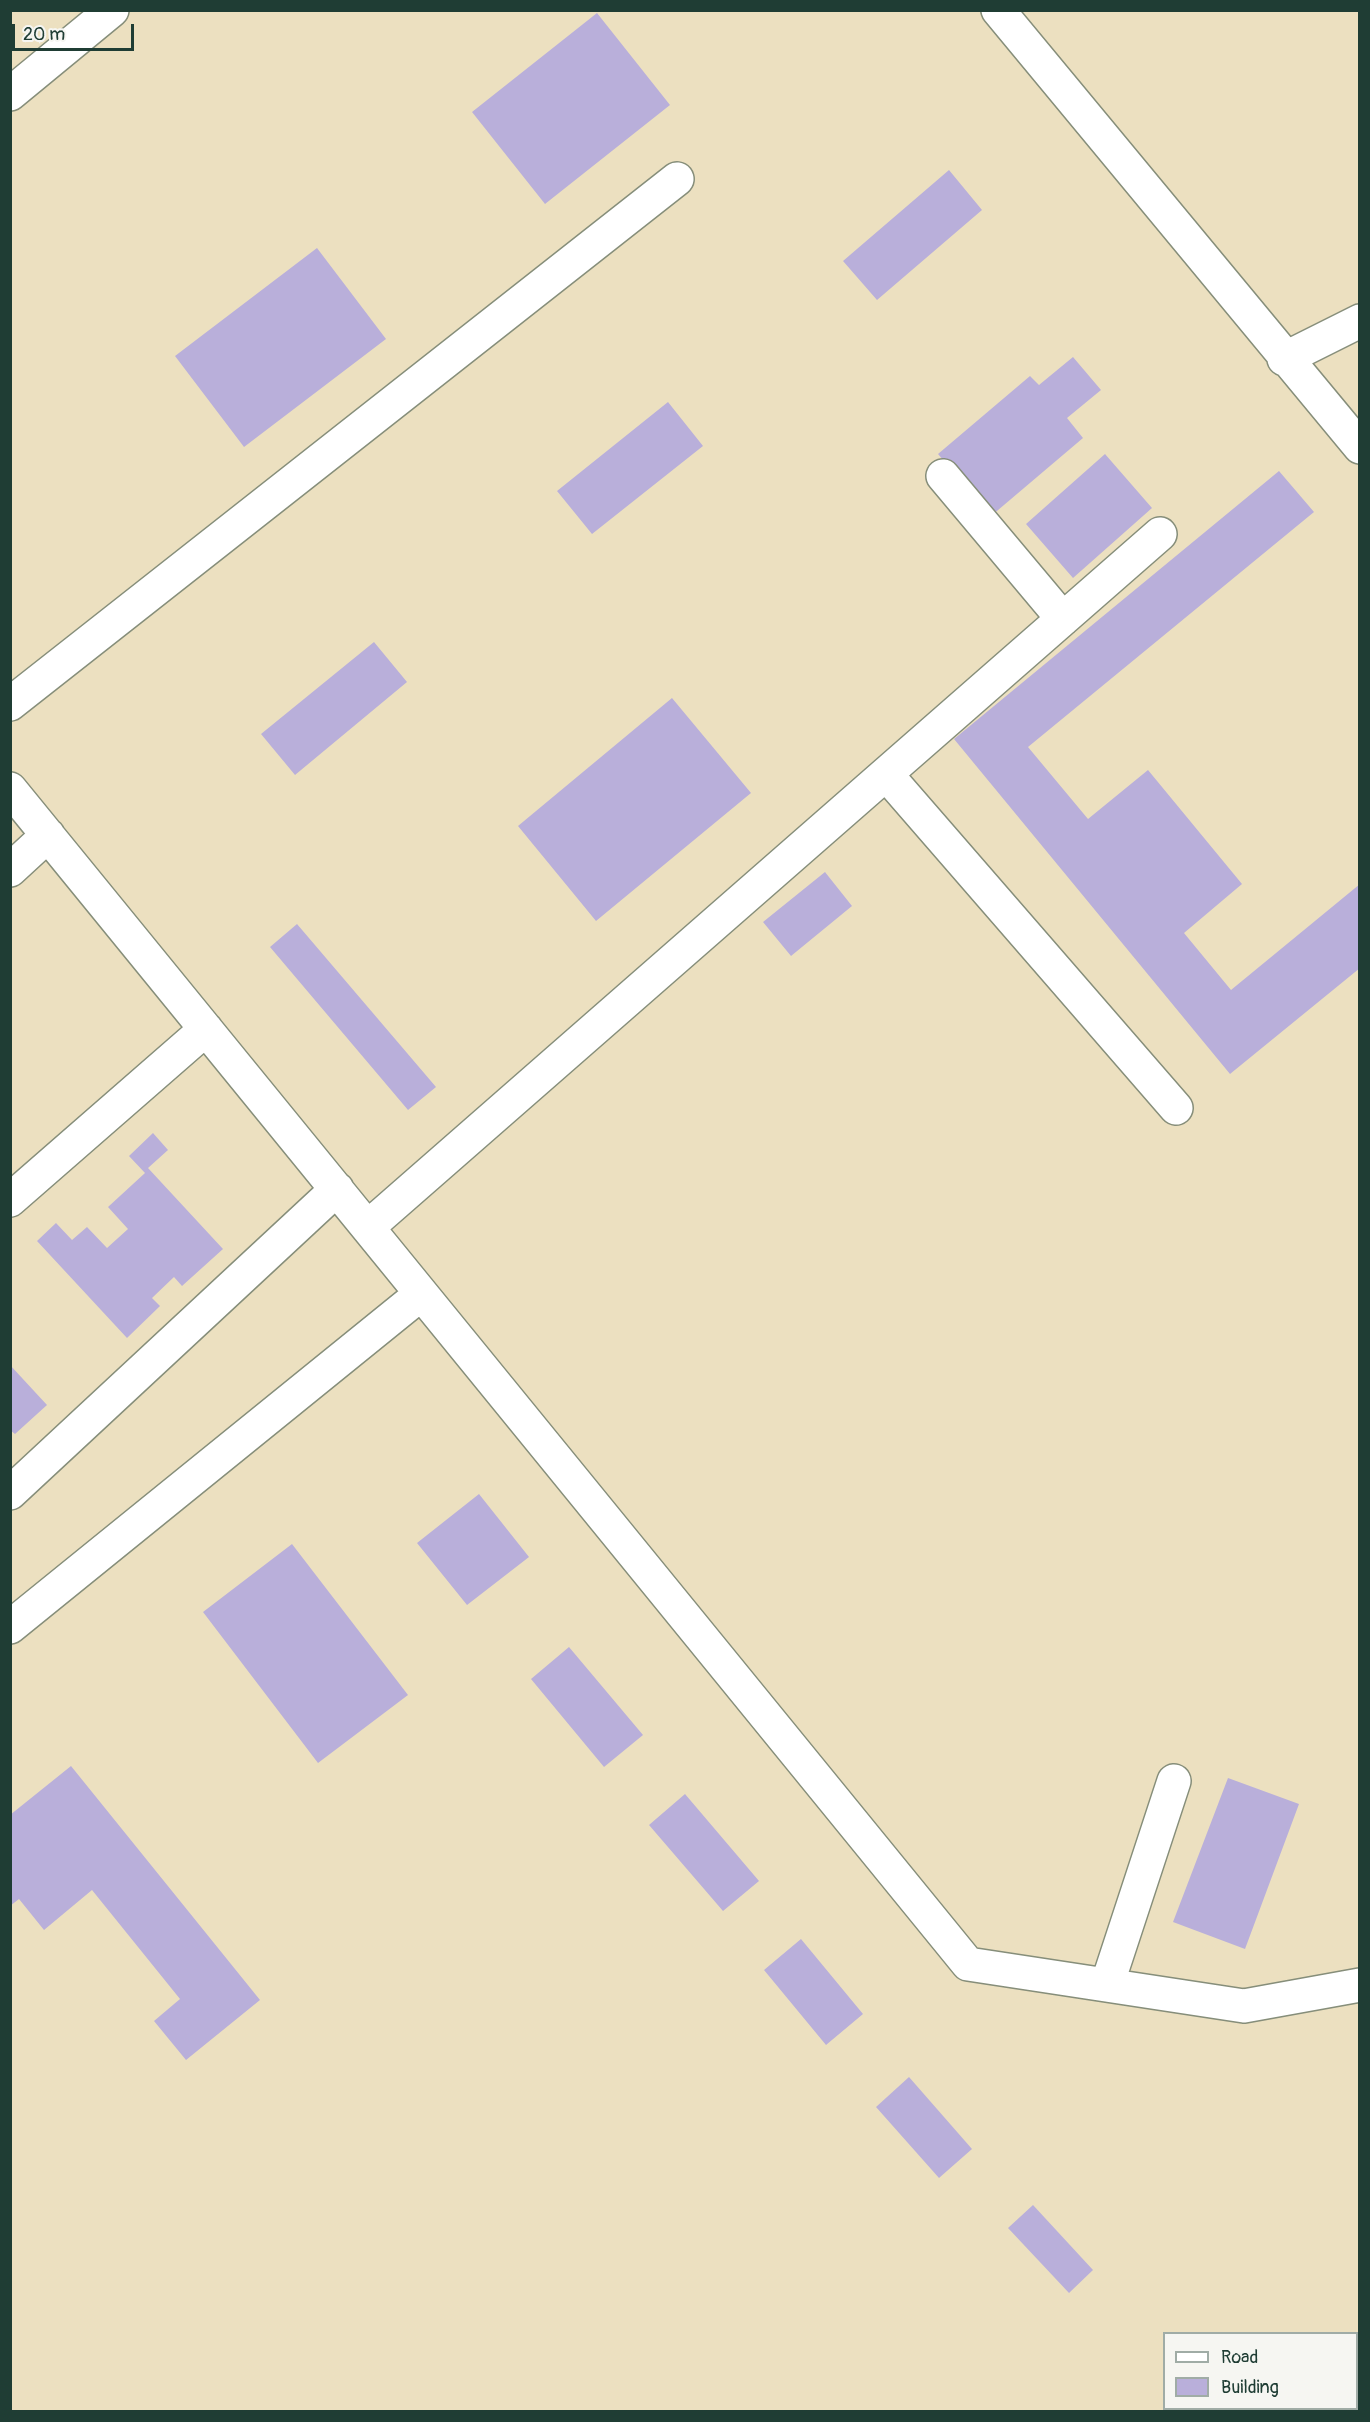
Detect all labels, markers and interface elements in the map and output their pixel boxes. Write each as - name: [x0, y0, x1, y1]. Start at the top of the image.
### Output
- scale bar: [15, 12, 136, 50]
- text: 20 m: [23, 23, 65, 46]
- legend: [1163, 2332, 1358, 2410]
- text: Road: [1221, 2346, 1258, 2369]
- text: Building: [1221, 2376, 1279, 2399]

